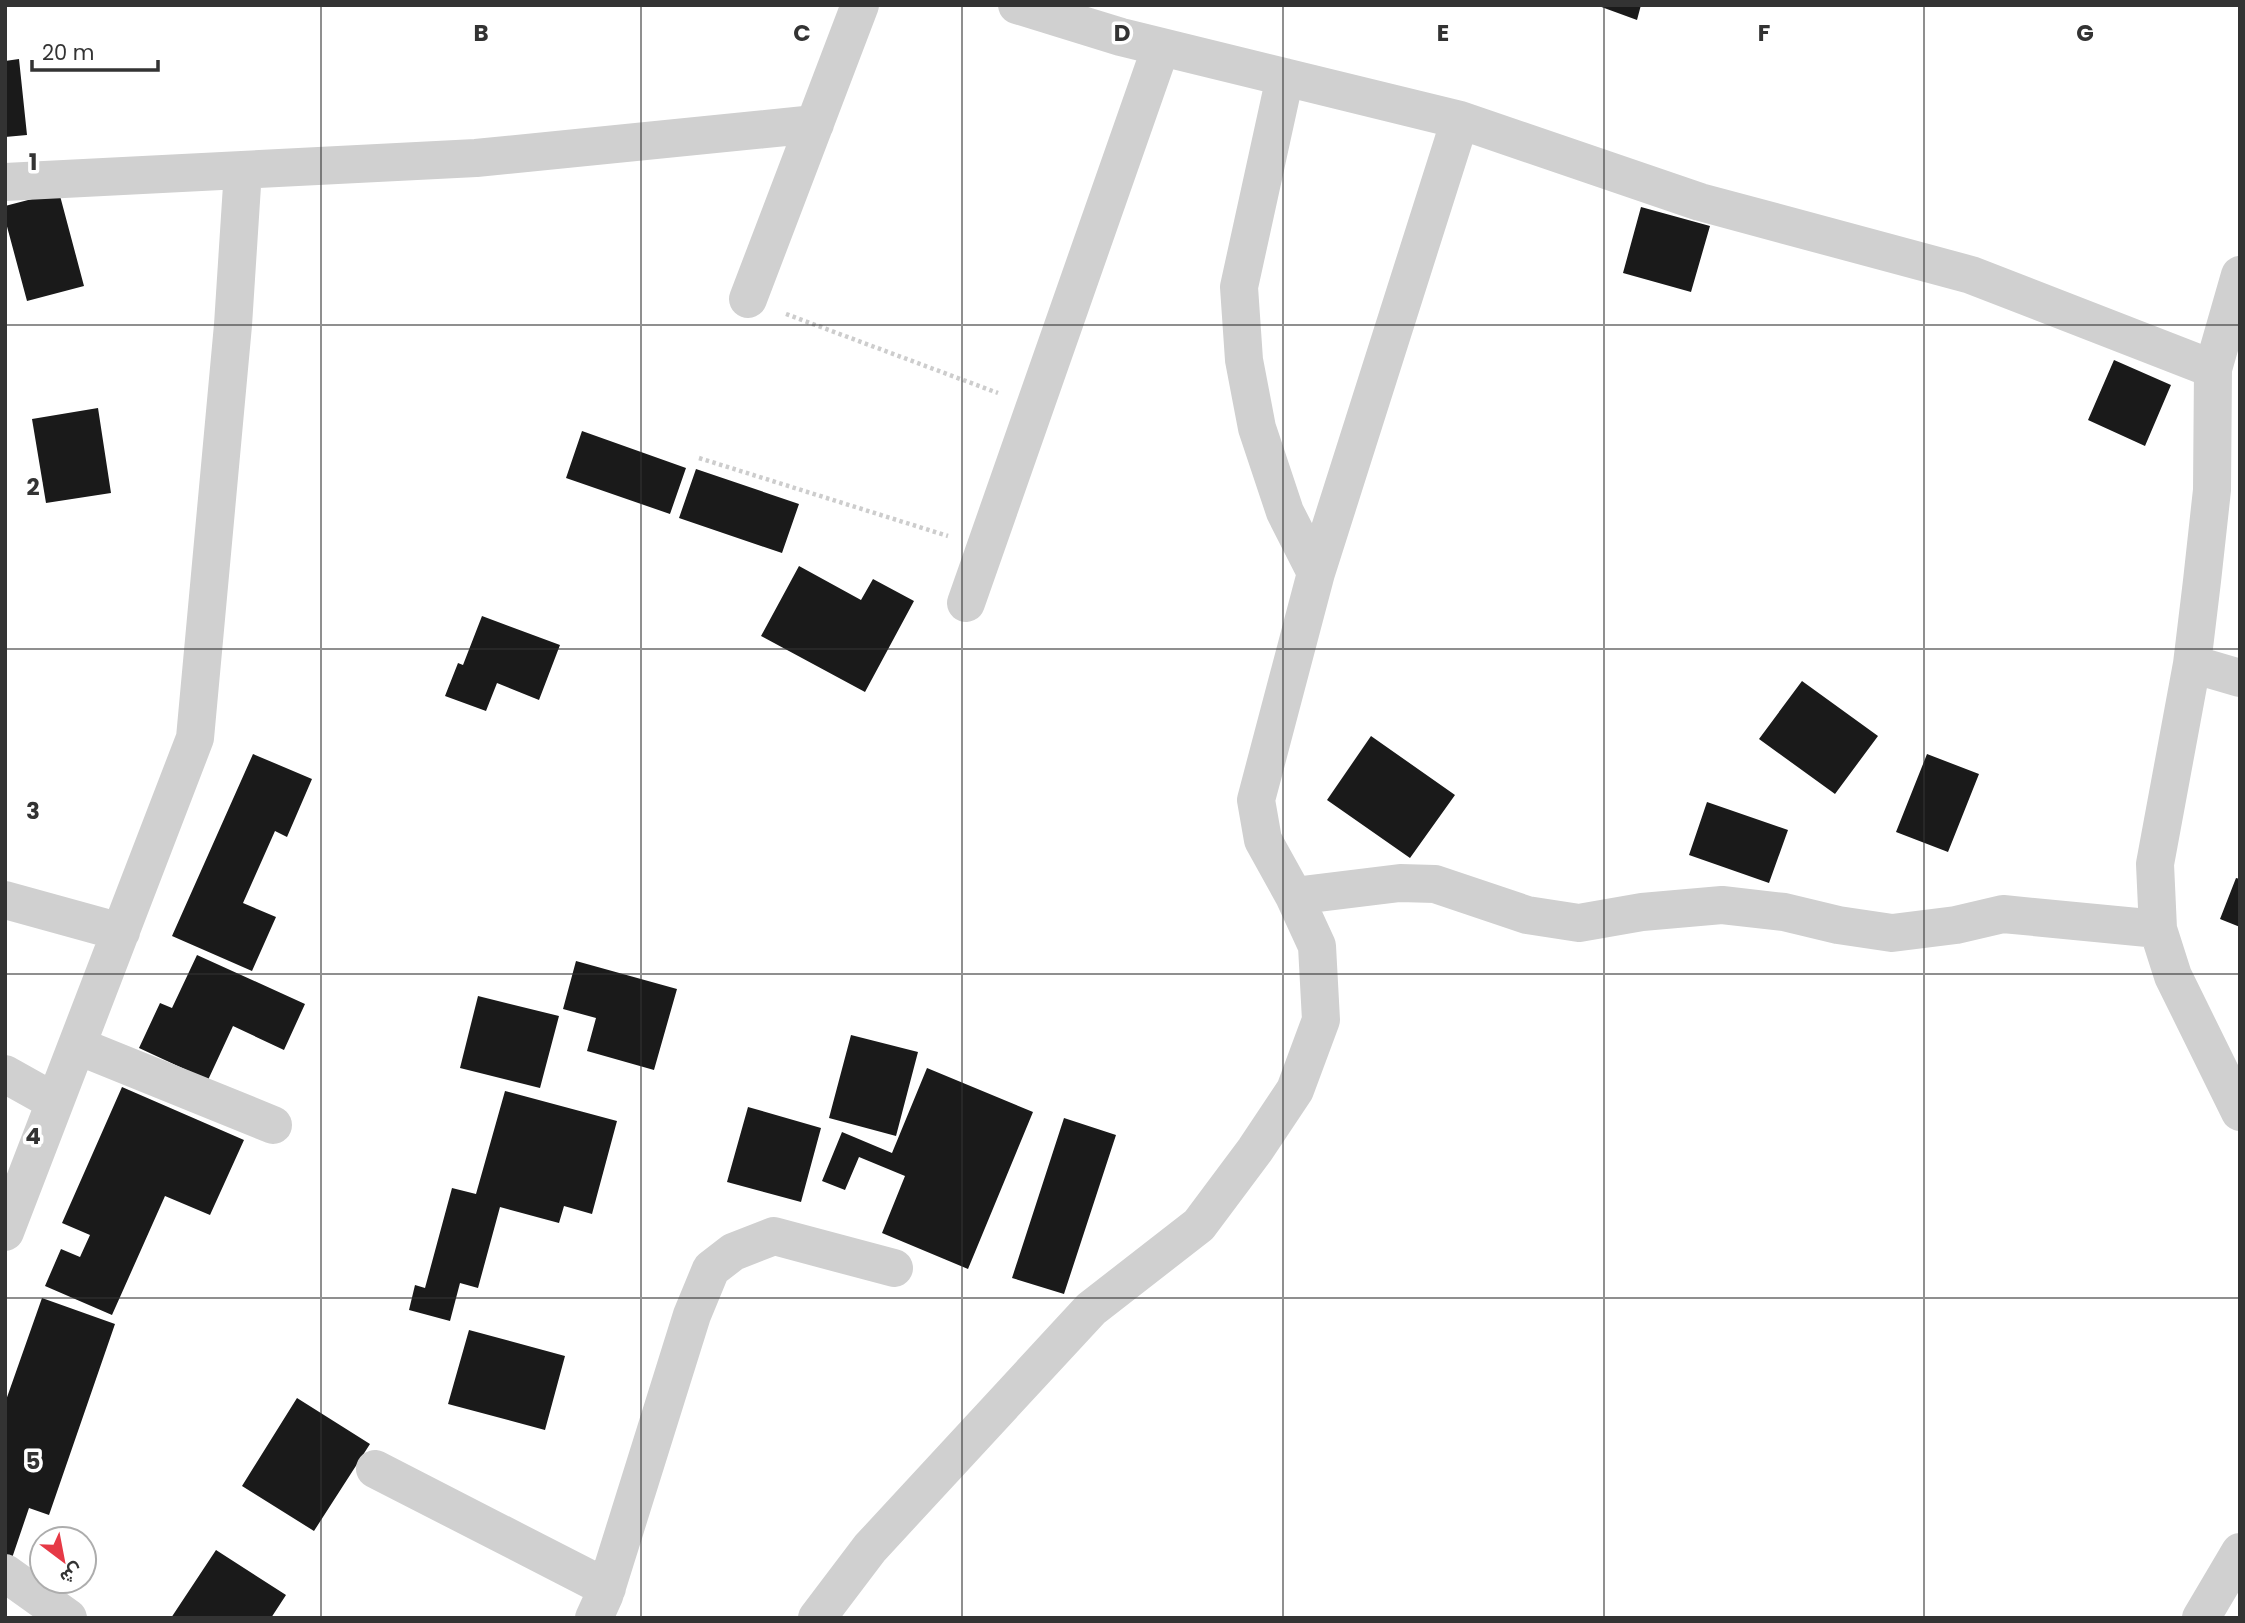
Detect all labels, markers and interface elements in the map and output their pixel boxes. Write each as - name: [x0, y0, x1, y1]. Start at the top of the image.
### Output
- text: B: [473, 17, 489, 49]
- text: C: [793, 17, 811, 49]
- text: D: [1114, 17, 1130, 49]
- text: E: [1437, 17, 1449, 49]
- text: F: [1758, 17, 1770, 49]
- text: G: [2076, 17, 2094, 49]
- scale bar: [32, 28, 158, 72]
- text: 20 m: [42, 38, 95, 67]
- text: 1: [29, 146, 37, 178]
- text: 2: [26, 471, 40, 503]
- text: 3: [26, 795, 40, 827]
- text: 4: [25, 1120, 41, 1152]
- text: 5: [26, 1445, 40, 1477]
- north arrow: [28, 1525, 98, 1595]
- text: ش: [55, 1556, 89, 1592]

